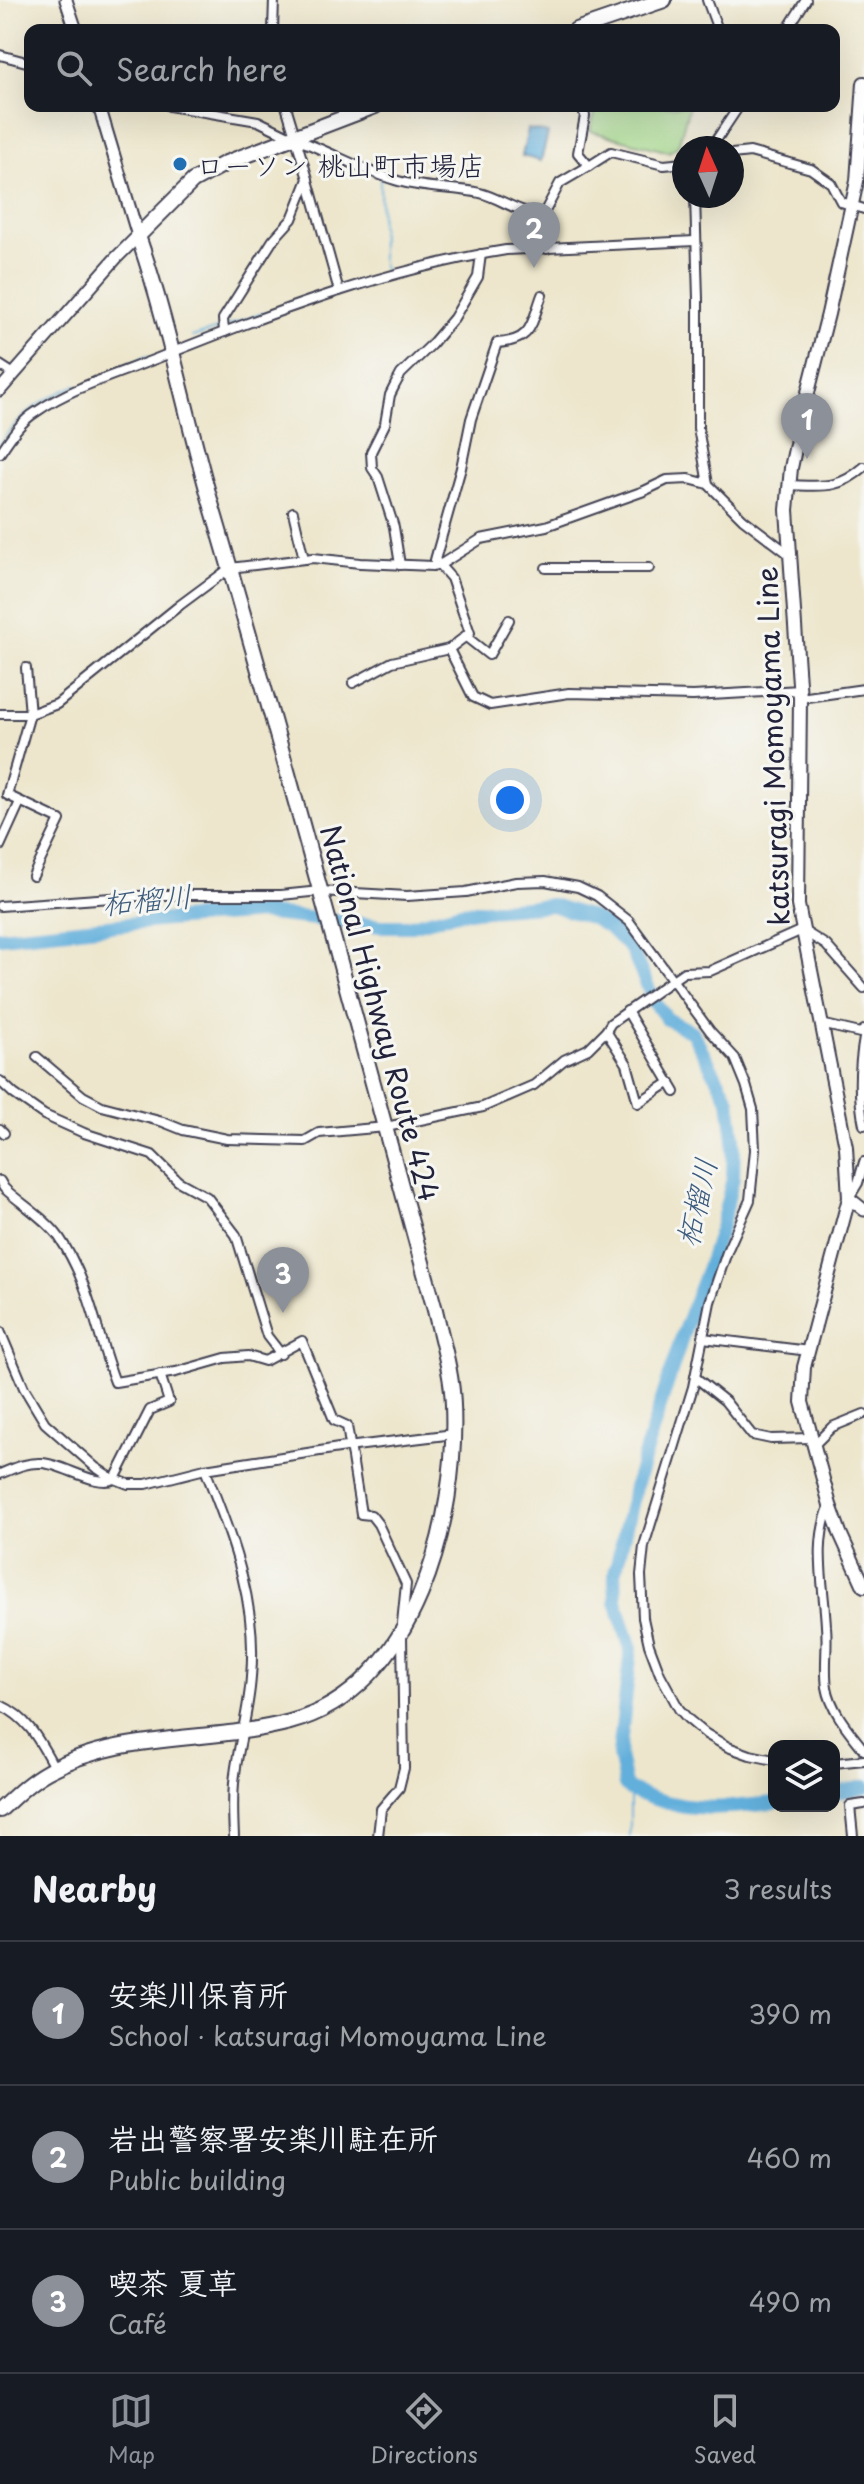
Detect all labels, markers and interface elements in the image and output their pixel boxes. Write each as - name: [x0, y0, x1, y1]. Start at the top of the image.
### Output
- search box: [24, 24, 840, 112]
- icon: search: [52, 46, 96, 90]
- text: Search here: [116, 46, 288, 91]
- north arrow: [672, 136, 744, 208]
- place label: ローソン 桃山町市場店: [196, 143, 485, 186]
- marker: ローソン 桃山町市場店: [171, 155, 189, 173]
- pin: 2: [508, 202, 560, 268]
- pin: 1: [781, 393, 833, 459]
- street label: katsuragi Momoyama Line: [744, 566, 800, 926]
- your location: [490, 780, 530, 820]
- street label: National Highway Route 424: [310, 820, 452, 1206]
- water label: 柘榴川: [100, 872, 194, 924]
- water label: 柘榴川: [663, 1153, 727, 1251]
- pin: 3: [257, 1247, 309, 1313]
- map controls: [768, 1740, 840, 1812]
- button: layers: [768, 1740, 840, 1812]
- text: Nearby: [32, 1862, 157, 1914]
- text: 3 results: [724, 1869, 832, 1908]
- text: 安楽川保育所: [108, 1971, 288, 2016]
- text: 1: [52, 1994, 64, 2033]
- text: 390 m: [748, 1994, 832, 2033]
- text: School · katsuragi Momoyama Line: [108, 2016, 547, 2055]
- text: 岩出警察署安楽川駐在所: [108, 2115, 438, 2160]
- text: 2: [49, 2138, 67, 2177]
- text: 460 m: [747, 2138, 832, 2177]
- text: Public building: [108, 2160, 286, 2199]
- text: 喫茶 夏草: [108, 2259, 238, 2304]
- text: 3: [49, 2282, 67, 2321]
- text: 490 m: [749, 2282, 832, 2321]
- text: Café: [108, 2304, 167, 2343]
- tab: Map: [108, 2389, 155, 2470]
- tab: Directions: [371, 2389, 478, 2470]
- tab: Saved: [694, 2389, 756, 2470]

